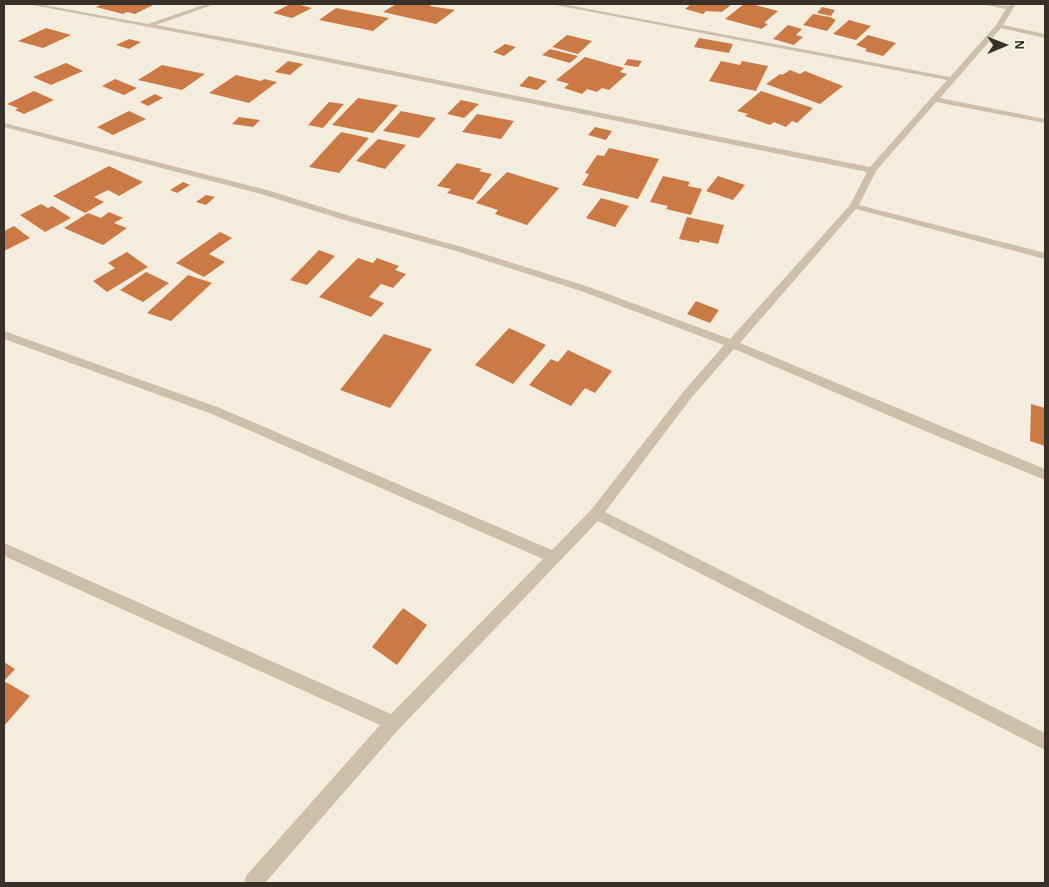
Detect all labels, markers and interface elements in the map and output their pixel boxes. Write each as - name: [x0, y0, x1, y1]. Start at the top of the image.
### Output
- north arrow: [979, 20, 1029, 70]
- text: N: [1012, 40, 1026, 50]

